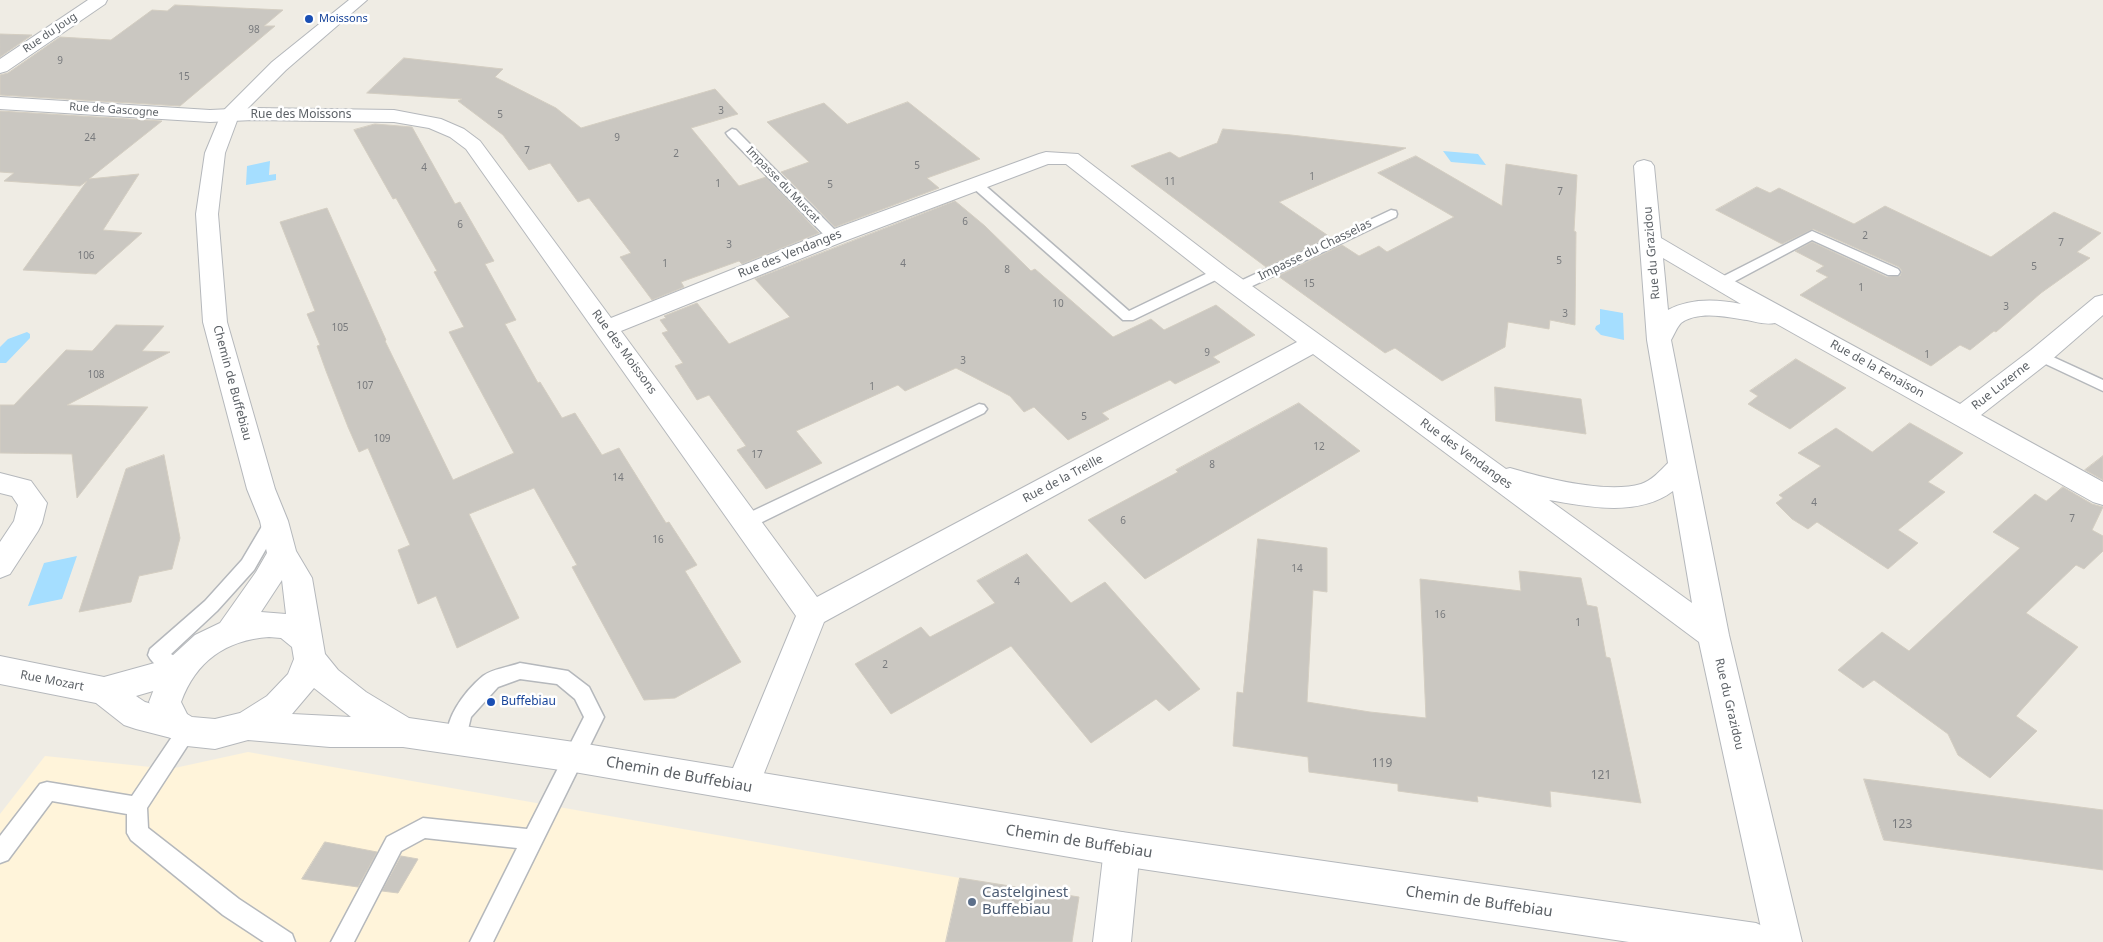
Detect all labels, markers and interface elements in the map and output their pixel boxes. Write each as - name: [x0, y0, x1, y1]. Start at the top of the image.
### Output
- street label: Rue du Joug: [20, 10, 80, 56]
- place label: Moissons: [319, 12, 368, 26]
- marker: Moissons: [303, 13, 315, 25]
- house number: 98: [248, 24, 260, 36]
- house number: 9: [57, 55, 63, 67]
- house number: 15: [178, 71, 190, 83]
- street label: Rue de Gascogne: [69, 100, 159, 120]
- house number: 3: [718, 105, 724, 117]
- street label: Rue des Moissons: [251, 108, 351, 122]
- house number: 5: [497, 109, 503, 121]
- house number: 24: [84, 132, 96, 144]
- house number: 9: [614, 132, 620, 144]
- street label: Impasse du Muscat: [743, 144, 823, 226]
- house number: 7: [524, 145, 530, 157]
- house number: 2: [673, 148, 679, 160]
- house number: 5: [914, 160, 920, 172]
- house number: 4: [421, 162, 427, 174]
- house number: 1: [1309, 171, 1315, 183]
- house number: 11: [1164, 176, 1176, 188]
- house number: 1: [715, 178, 721, 190]
- house number: 5: [827, 179, 833, 191]
- house number: 7: [1557, 186, 1563, 198]
- street label: Rue du Grazidou: [1641, 206, 1663, 300]
- house number: 6: [962, 216, 968, 228]
- street label: Impasse du Chasselas: [1256, 216, 1374, 284]
- house number: 6: [457, 219, 463, 231]
- street label: Rue des Vendanges: [736, 227, 844, 281]
- house number: 2: [1862, 230, 1868, 242]
- house number: 7: [2058, 237, 2064, 249]
- house number: 3: [726, 239, 732, 251]
- house number: 106: [77, 250, 95, 262]
- house number: 5: [1556, 255, 1562, 267]
- house number: 1: [662, 258, 668, 270]
- house number: 4: [900, 258, 906, 270]
- house number: 5: [2031, 261, 2037, 273]
- house number: 8: [1004, 264, 1010, 276]
- house number: 15: [1303, 278, 1315, 290]
- house number: 1: [1858, 282, 1864, 294]
- house number: 10: [1052, 298, 1064, 310]
- house number: 3: [2003, 301, 2009, 313]
- street label: Rue des Moissons: [589, 307, 659, 397]
- house number: 3: [1562, 308, 1568, 320]
- house number: 105: [331, 322, 349, 334]
- street label: Chemin de Buffebiau: [210, 324, 254, 442]
- street label: Rue de la Fenaison: [1827, 337, 1927, 401]
- house number: 9: [1204, 347, 1210, 359]
- house number: 1: [1924, 349, 1930, 361]
- house number: 3: [960, 355, 966, 367]
- street label: Rue Luzerne: [1969, 359, 2033, 413]
- house number: 108: [87, 369, 105, 381]
- house number: 107: [356, 380, 374, 392]
- house number: 1: [869, 381, 875, 393]
- house number: 5: [1081, 411, 1087, 423]
- street label: Rue des Vendanges: [1417, 416, 1515, 492]
- house number: 109: [373, 433, 391, 445]
- house number: 12: [1313, 441, 1325, 453]
- house number: 17: [751, 449, 763, 461]
- street label: Rue de la Treille: [1021, 452, 1105, 506]
- house number: 8: [1209, 459, 1215, 471]
- house number: 14: [612, 472, 624, 484]
- house number: 4: [1811, 497, 1817, 509]
- house number: 7: [2069, 513, 2075, 525]
- house number: 6: [1120, 515, 1126, 527]
- house number: 16: [652, 534, 664, 546]
- house number: 14: [1291, 563, 1303, 575]
- house number: 4: [1014, 576, 1020, 588]
- house number: 16: [1434, 609, 1446, 621]
- house number: 1: [1575, 617, 1581, 629]
- street label: Rue du Grazidou: [1711, 657, 1747, 751]
- house number: 2: [882, 659, 888, 671]
- street label: Rue Mozart: [19, 668, 85, 694]
- place label: Buffebiau: [501, 695, 556, 709]
- marker: Buffebiau: [485, 696, 497, 708]
- street label: Chemin de Buffebiau: [604, 753, 754, 797]
- house number: 119: [1372, 757, 1392, 771]
- house number: 121: [1591, 769, 1611, 783]
- house number: 123: [1892, 818, 1912, 832]
- street label: Chemin de Buffebiau: [1004, 822, 1154, 862]
- street label: Chemin de Buffebiau: [1404, 883, 1554, 921]
- place label: Castelginest Buffebiau: [982, 884, 1068, 919]
- marker: Castelginest Buffebiau: [966, 896, 978, 908]

